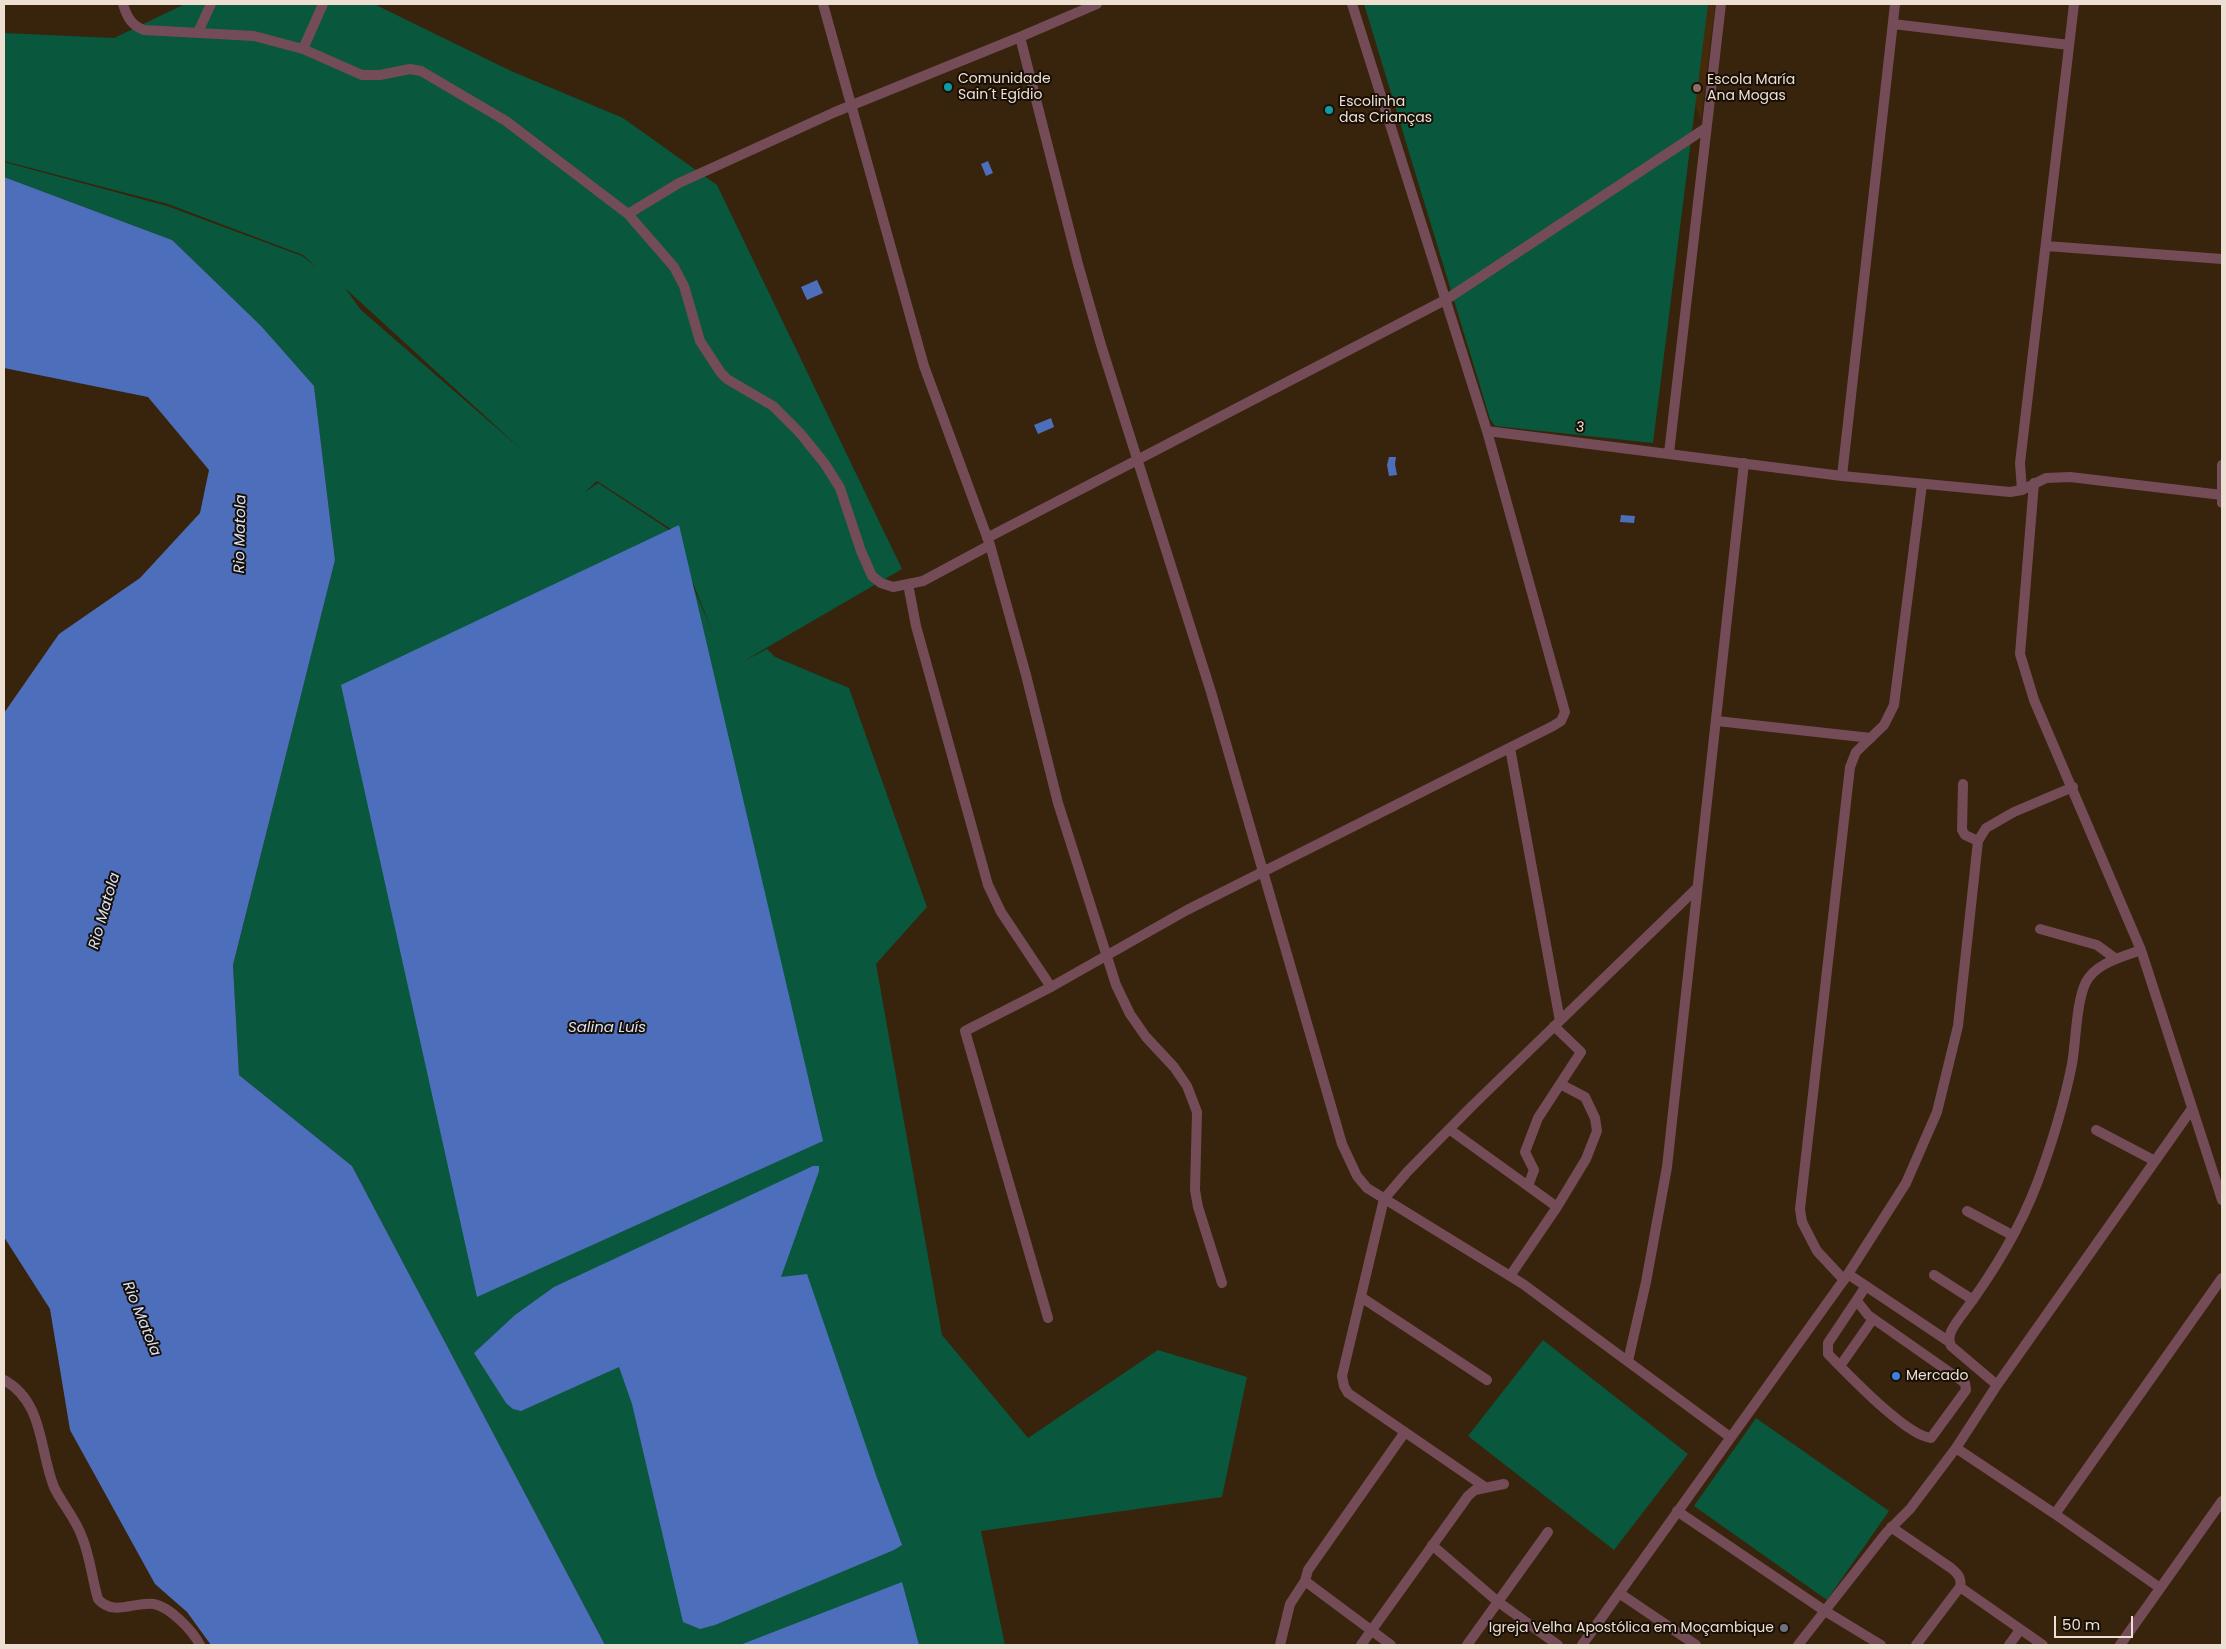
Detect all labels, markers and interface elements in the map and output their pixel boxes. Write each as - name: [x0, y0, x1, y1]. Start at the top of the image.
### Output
- place label: Comunidade Sain´t Egídio: [958, 71, 1051, 104]
- place label: Escola María Ana Mogas: [1707, 72, 1795, 104]
- marker: Comunidade Sain´t Egídio: [942, 81, 954, 93]
- marker: Escola María Ana Mogas: [1691, 82, 1703, 94]
- place label: Escolinha das Crianças: [1339, 94, 1432, 126]
- marker: Escolinha das Crianças: [1323, 104, 1335, 116]
- street label: 3: [1575, 419, 1585, 437]
- water label: Rio Matola: [231, 494, 251, 574]
- water label: Rio Matola: [85, 871, 125, 951]
- water label: Salina Luís: [568, 1019, 646, 1037]
- water label: Rio Matola: [118, 1279, 164, 1359]
- place label: Mercado: [1906, 1368, 1968, 1384]
- marker: Mercado: [1890, 1370, 1902, 1382]
- scale bar: [2056, 1606, 2135, 1638]
- text: 50 m: [2062, 1614, 2100, 1635]
- place label: Igreja Velha Apostólica em Moçambique: [1489, 1620, 1774, 1636]
- marker: Igreja Velha Apostólica em Moçambique: [1778, 1622, 1790, 1634]

